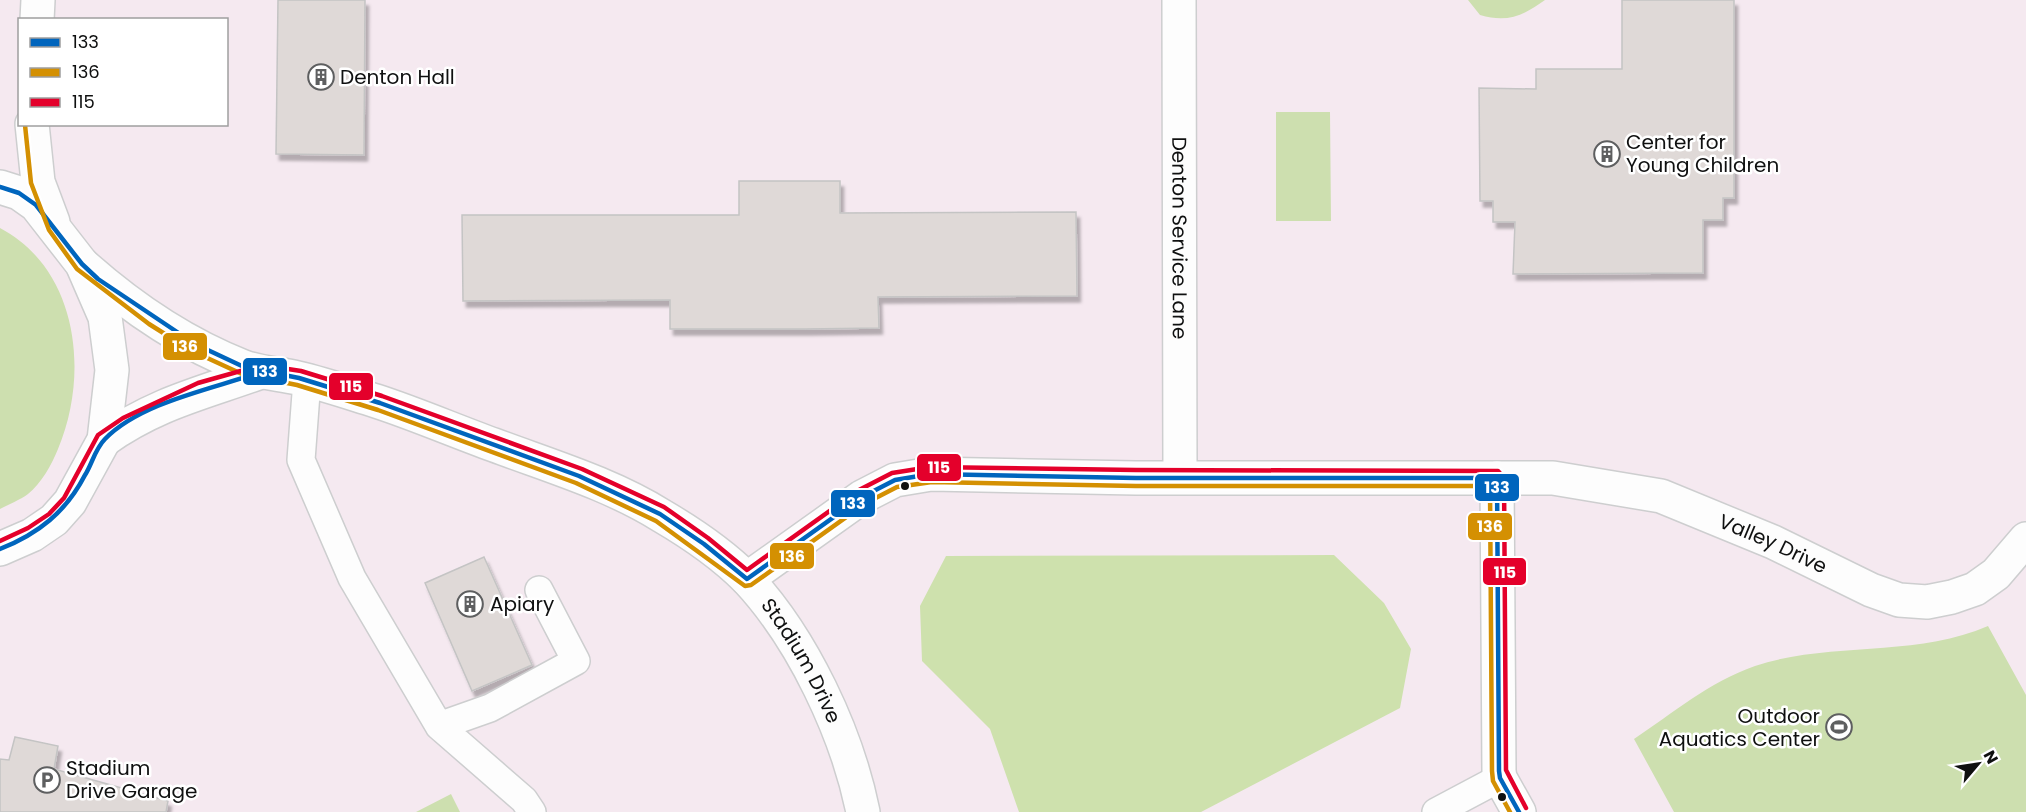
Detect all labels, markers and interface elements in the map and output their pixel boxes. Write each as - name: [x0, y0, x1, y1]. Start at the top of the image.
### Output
- legend: [18, 18, 228, 126]
- text: 133: [72, 29, 99, 54]
- text: 136: [72, 59, 100, 84]
- building icon: Denton Hall: [306, 62, 336, 92]
- place label: Denton Hall: [340, 63, 455, 91]
- text: 115: [72, 89, 95, 114]
- place label: Center for Young Children: [1626, 128, 1779, 179]
- street label: Denton Service Lane: [1165, 137, 1194, 339]
- building icon: Center for Young Children: [1592, 139, 1622, 169]
- line badge: 136: [162, 332, 208, 361]
- text: 136: [172, 335, 198, 358]
- line badge: 133: [242, 357, 288, 386]
- text: 133: [252, 360, 278, 383]
- line badge: 115: [328, 372, 374, 401]
- text: 115: [340, 375, 362, 398]
- line badge: 115: [916, 453, 962, 482]
- text: 115: [928, 456, 950, 479]
- line badge: 133: [1474, 473, 1520, 502]
- text: 133: [1484, 476, 1510, 499]
- unlabelled marker: [899, 480, 911, 492]
- line badge: 133: [830, 489, 876, 518]
- text: 133: [840, 492, 866, 515]
- street label: Valley Drive: [1714, 507, 1832, 580]
- line badge: 136: [1467, 512, 1513, 541]
- text: 136: [1477, 515, 1503, 538]
- line badge: 136: [769, 542, 815, 570]
- text: 136: [779, 545, 805, 568]
- line badge: 115: [1482, 557, 1527, 586]
- text: 115: [1494, 561, 1516, 584]
- building icon: Apiary: [455, 589, 485, 619]
- place label: Apiary: [490, 590, 554, 618]
- street label: Stadium Drive: [755, 592, 848, 727]
- place label: Outdoor Aquatics Center: [1659, 702, 1820, 753]
- sports icon: Outdoor Aquatics Center: [1824, 712, 1854, 742]
- north arrow: [1948, 734, 2008, 794]
- text: N: [1978, 746, 2004, 768]
- place label: Stadium Drive Garage: [66, 754, 197, 805]
- parking icon: Stadium Drive Garage: [32, 765, 62, 795]
- unlabelled marker: [1496, 791, 1508, 803]

